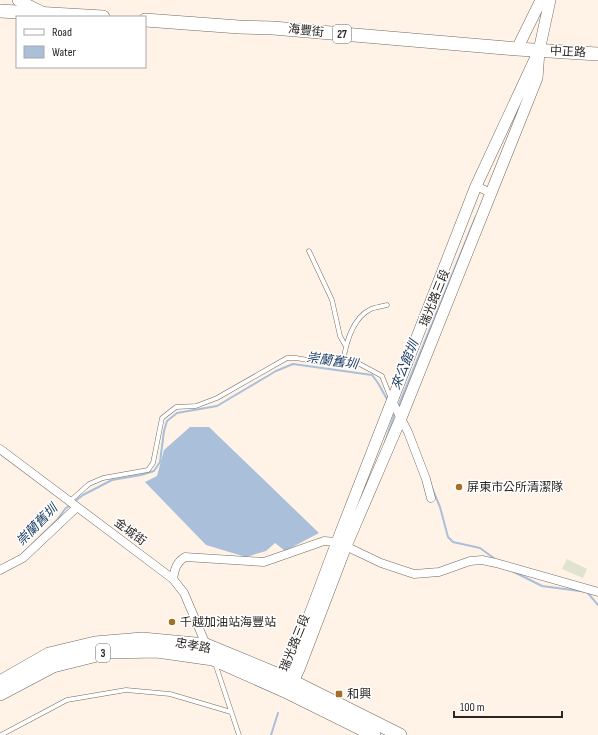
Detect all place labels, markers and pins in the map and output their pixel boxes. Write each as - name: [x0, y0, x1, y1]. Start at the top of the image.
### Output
- place label: 屏東市公所清潔隊: [467, 480, 563, 495]
- marker: 屏東市公所清潔隊: [454, 482, 464, 492]
- place label: 千越加油站海豐站: [180, 615, 276, 630]
- marker: 千越加油站海豐站: [167, 617, 177, 627]
- place label: 和興: [347, 687, 371, 702]
- marker: 和興: [334, 689, 344, 699]

